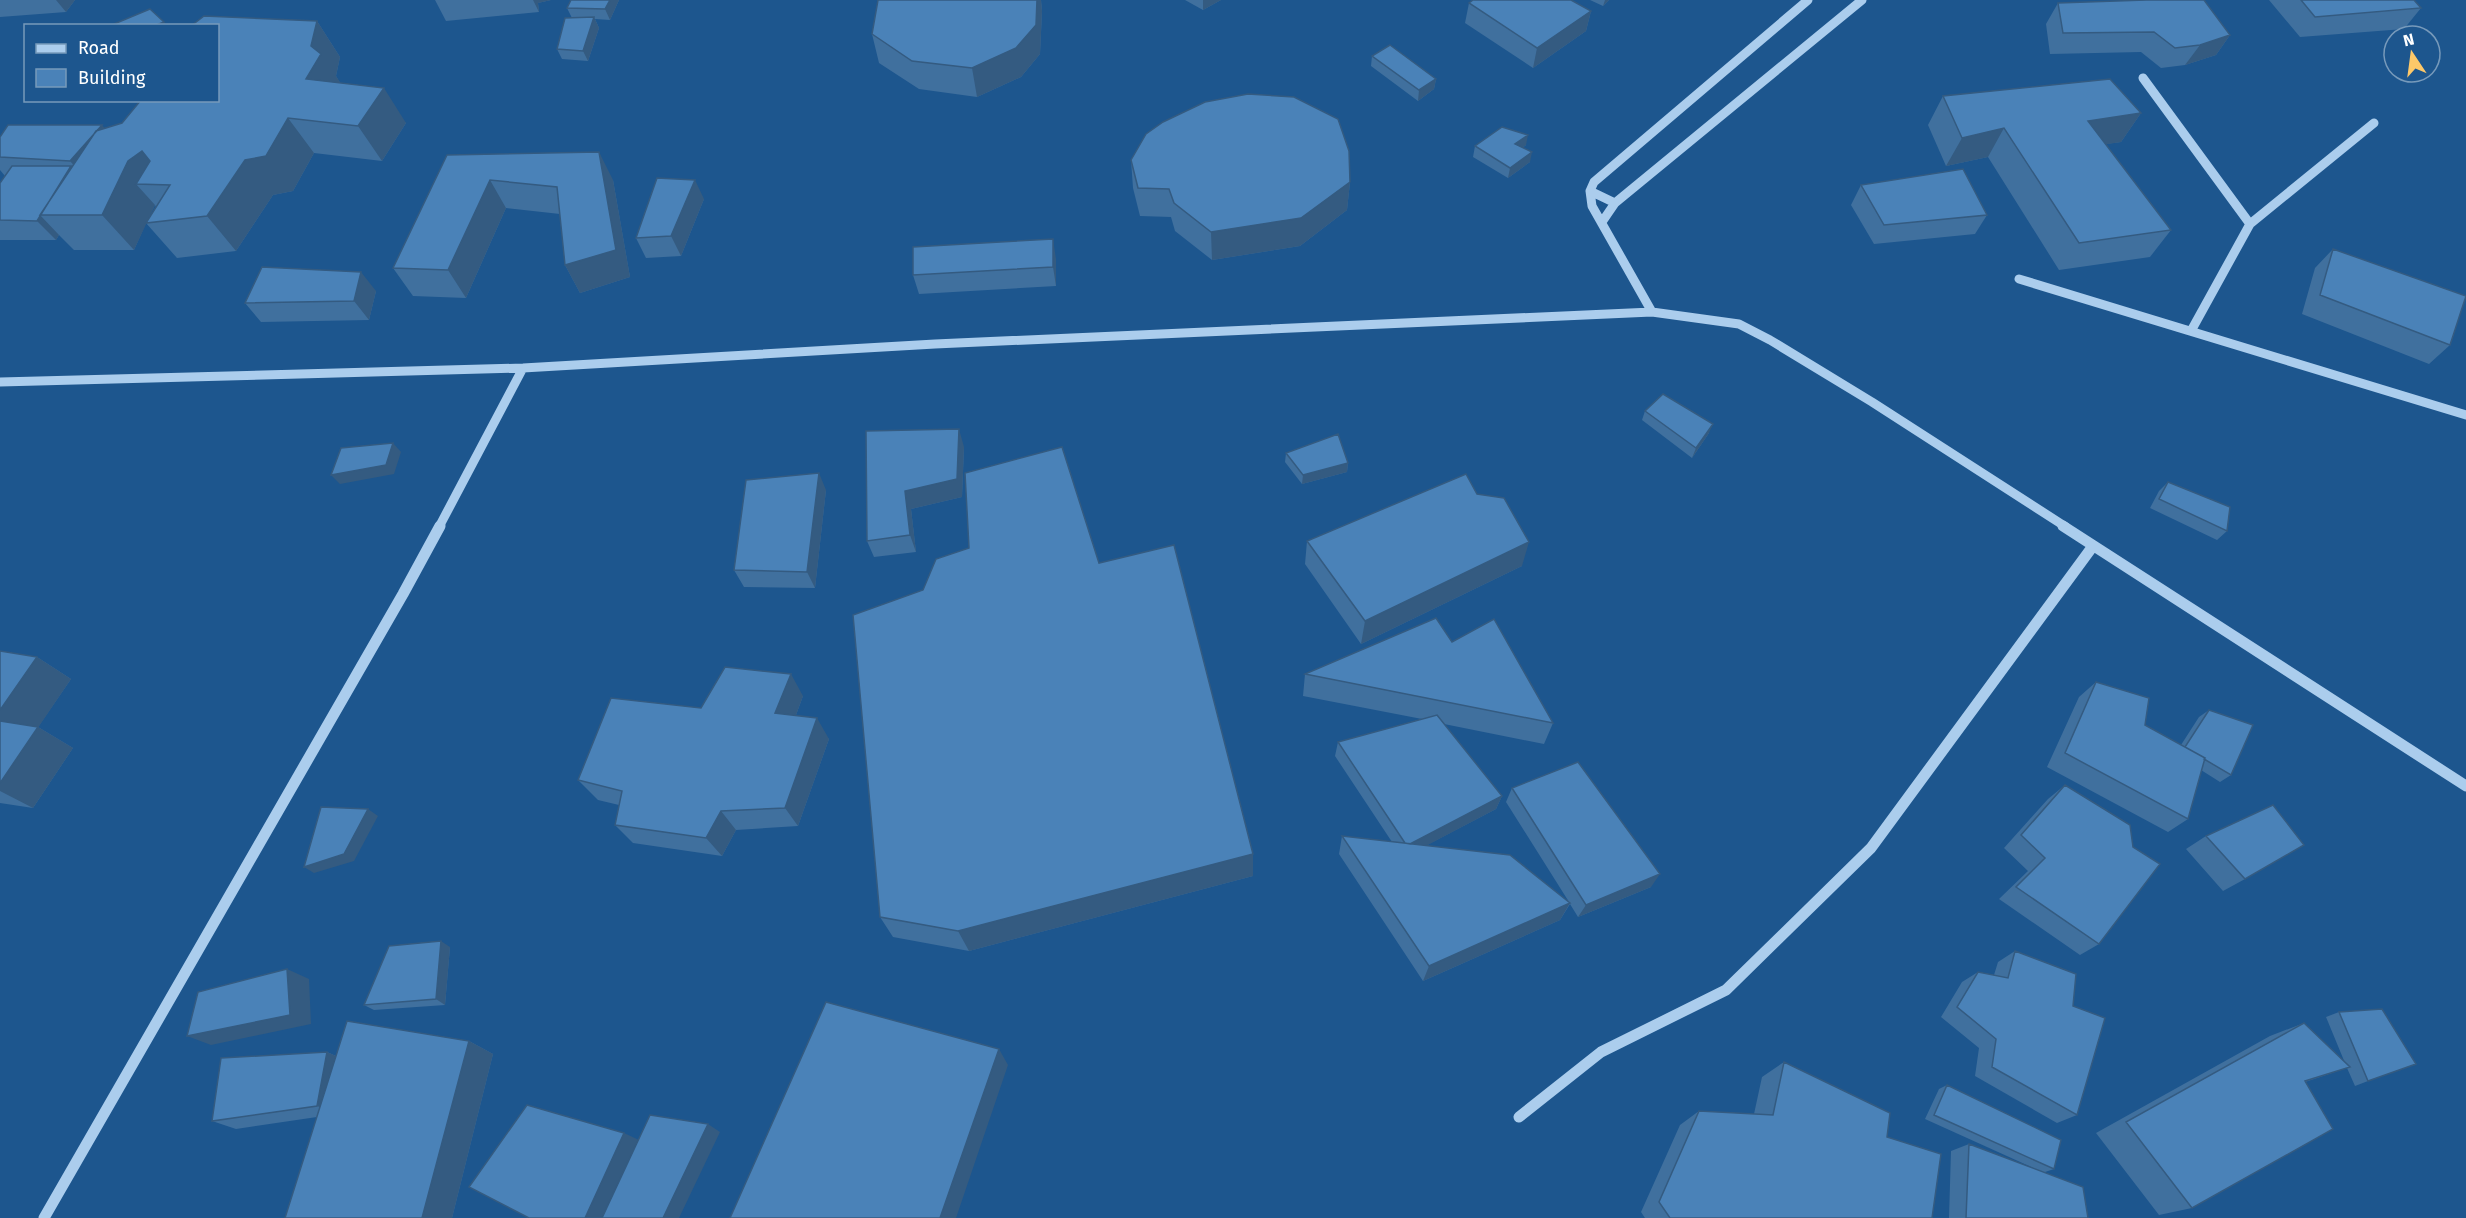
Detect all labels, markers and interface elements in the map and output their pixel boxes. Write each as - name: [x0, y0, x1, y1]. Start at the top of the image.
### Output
- legend: [24, 24, 219, 102]
- north arrow: [2382, 24, 2442, 84]
- text: N: [2401, 29, 2416, 50]
- text: Road: [78, 37, 120, 59]
- text: Building: [78, 67, 146, 89]

